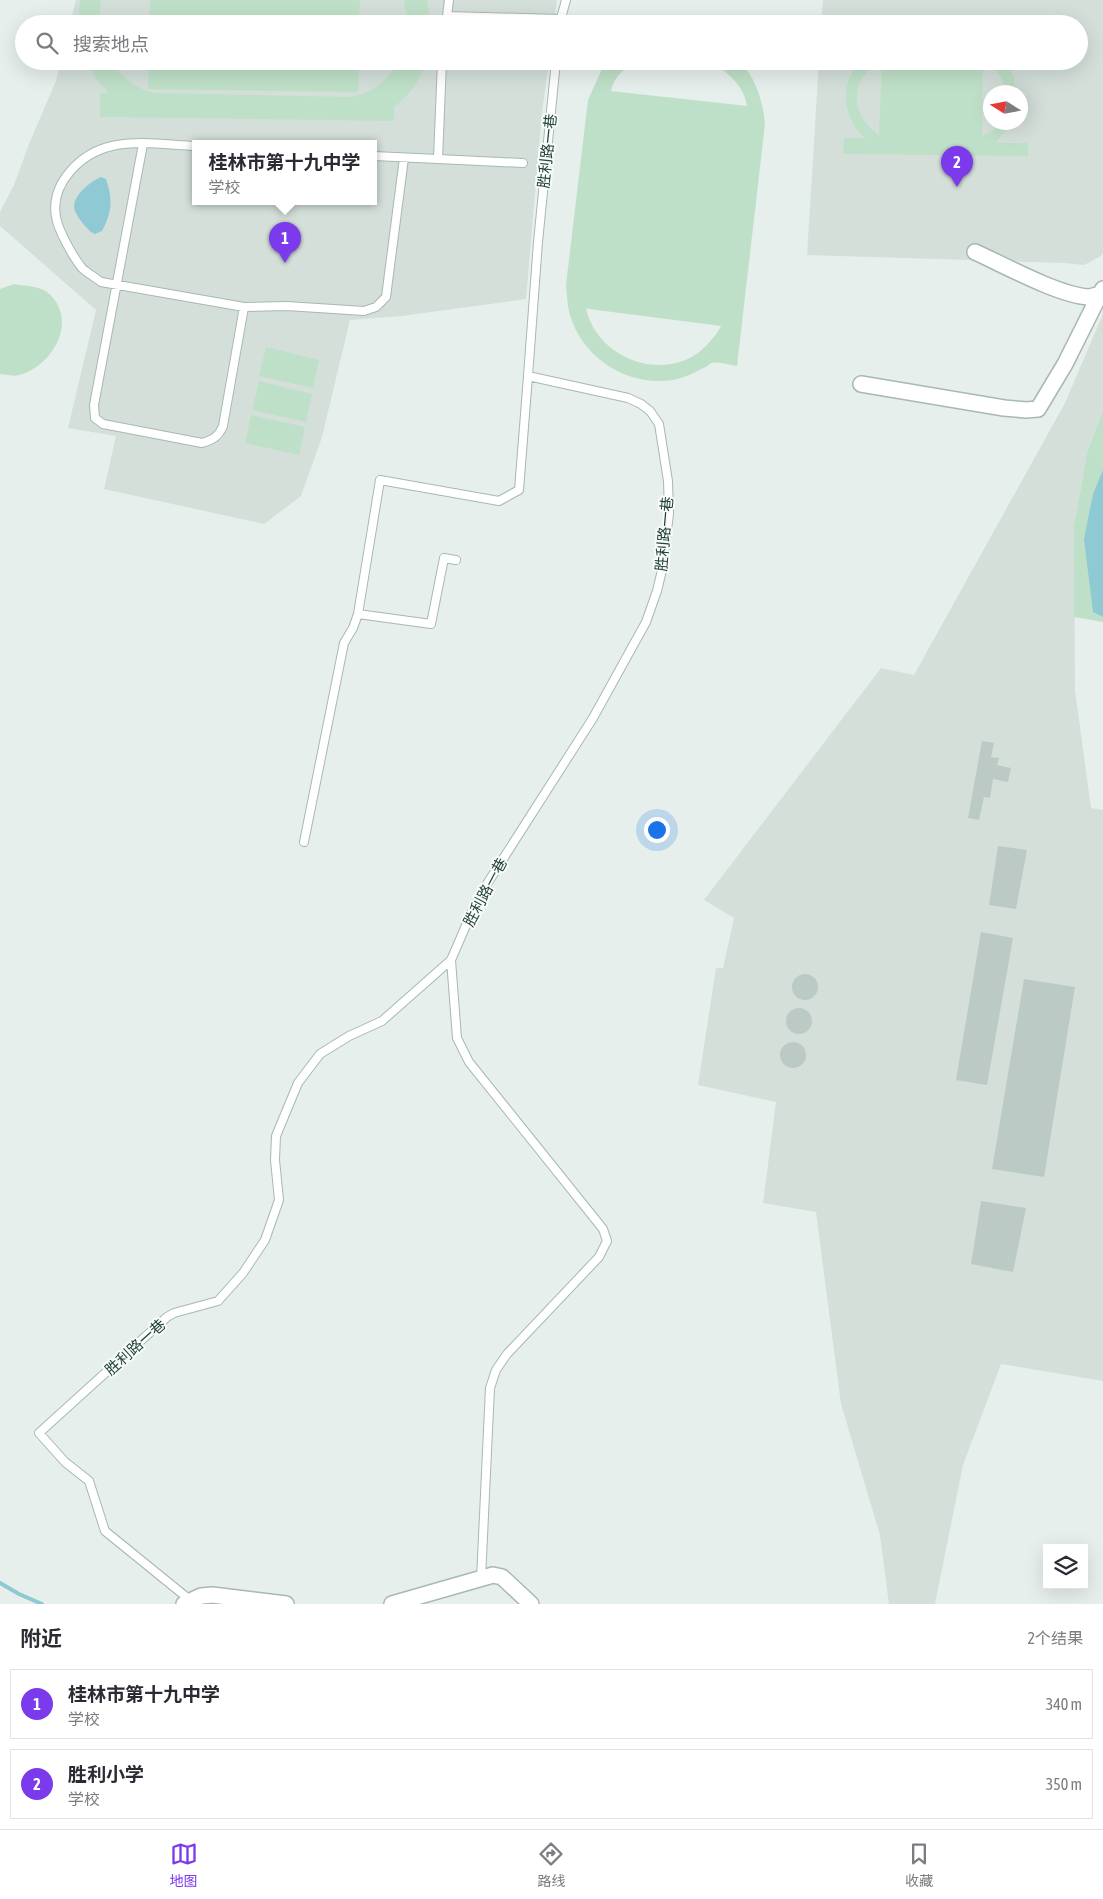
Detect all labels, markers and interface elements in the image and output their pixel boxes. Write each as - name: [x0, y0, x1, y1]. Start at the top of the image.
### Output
- search box: [15, 15, 1088, 70]
- icon: search: [33, 29, 61, 57]
- text: 搜索地点: [73, 33, 149, 55]
- north arrow: [983, 85, 1028, 130]
- street label: 胜利路一巷: [535, 113, 559, 189]
- popup: [192, 140, 377, 205]
- pin: 2: [941, 146, 973, 187]
- text: 桂林市第十九中学: [208, 151, 361, 173]
- text: 学校: [208, 178, 241, 196]
- pin: 1: [269, 222, 301, 263]
- street label: 胜利路一巷: [652, 496, 676, 572]
- your location: [644, 817, 670, 843]
- street label: 胜利路一巷: [460, 855, 510, 929]
- street label: 胜利路一巷: [101, 1316, 169, 1378]
- map controls: [1043, 1544, 1088, 1589]
- button: layers: [1043, 1544, 1088, 1589]
- text: 附近: [20, 1626, 62, 1650]
- text: 2个结果: [1027, 1629, 1083, 1647]
- text: 桂林市第十九中学: [68, 1683, 220, 1705]
- text: 1: [33, 1695, 41, 1713]
- text: 340 m: [1046, 1695, 1082, 1713]
- text: 学校: [68, 1710, 100, 1728]
- text: 胜利小学: [68, 1763, 144, 1785]
- text: 2: [33, 1775, 41, 1793]
- text: 350 m: [1046, 1775, 1082, 1793]
- text: 学校: [68, 1790, 100, 1808]
- tab: 地图: [170, 1840, 198, 1890]
- tab: 路线: [537, 1840, 565, 1890]
- tab: 收藏: [905, 1840, 933, 1890]

